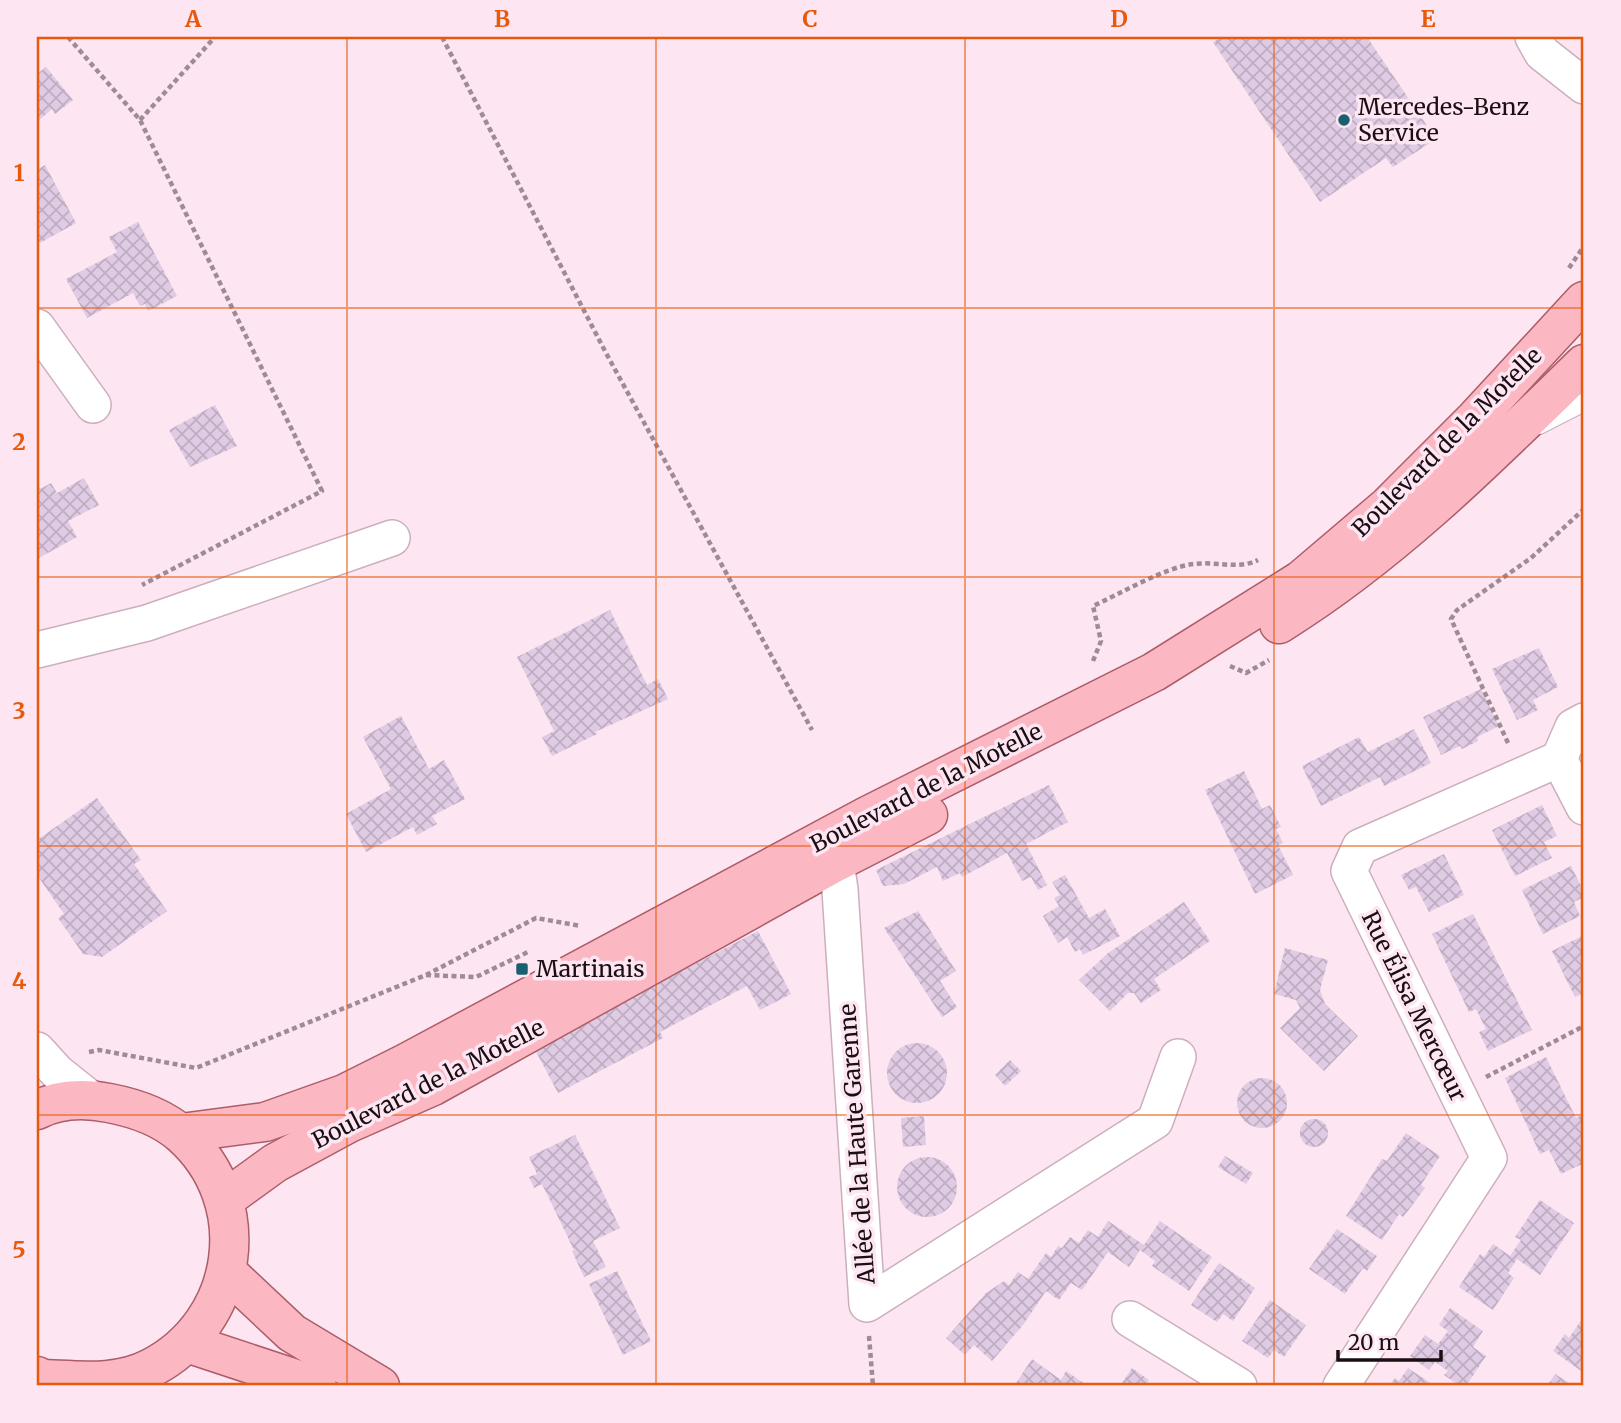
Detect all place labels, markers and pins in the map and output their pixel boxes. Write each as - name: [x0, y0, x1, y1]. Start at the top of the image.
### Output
- place label: Mercedes-Benz Service: [1358, 92, 1529, 147]
- marker: Mercedes-Benz Service: [1336, 112, 1352, 128]
- place label: Martinais: [536, 954, 645, 983]
- marker: Martinais: [514, 961, 530, 977]

